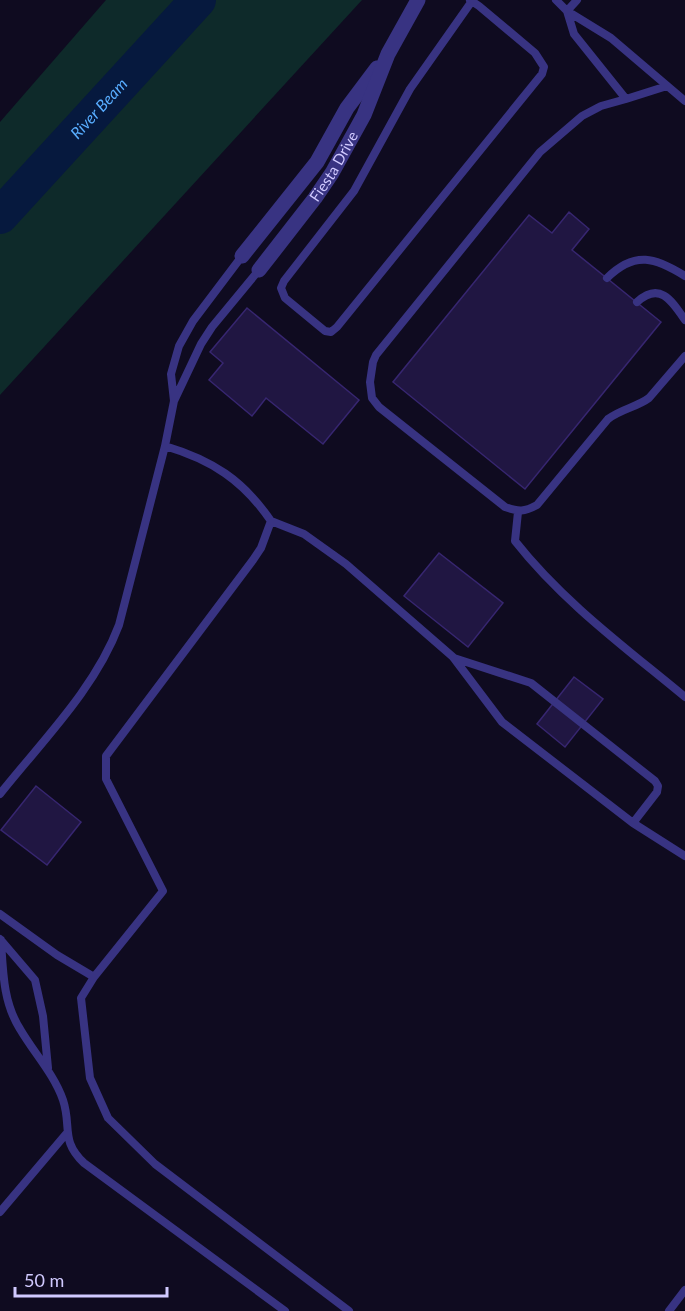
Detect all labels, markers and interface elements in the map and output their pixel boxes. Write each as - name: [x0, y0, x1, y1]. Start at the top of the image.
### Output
- water label: River Beam: [66, 74, 131, 142]
- street label: Fiesta Drive: [305, 128, 361, 205]
- scale bar: [15, 1260, 166, 1298]
- text: 50 m: [24, 1269, 64, 1291]

